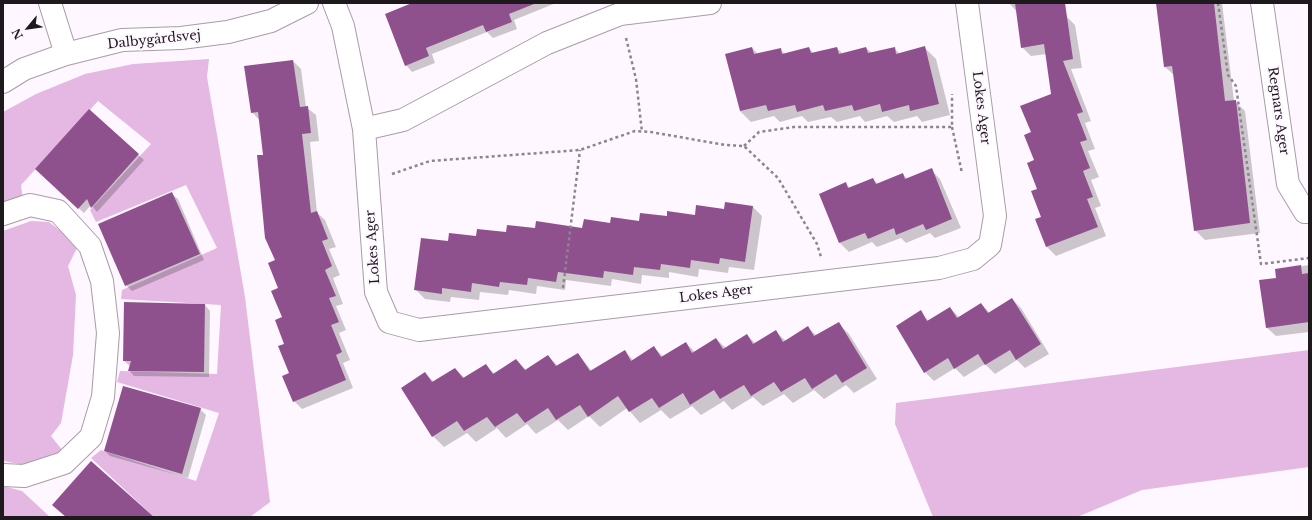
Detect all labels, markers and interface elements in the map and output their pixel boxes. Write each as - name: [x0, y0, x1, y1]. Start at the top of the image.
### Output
- north arrow: [8, 8, 48, 48]
- text: N: [9, 26, 26, 42]
- street label: Dalbygårdsvej: [107, 27, 201, 53]
- street label: Regnars Ager: [1264, 66, 1292, 156]
- street label: Lokes Ager: [969, 70, 993, 146]
- street label: Lokes Ager: [363, 210, 383, 284]
- street label: Lokes Ager: [678, 282, 754, 306]

